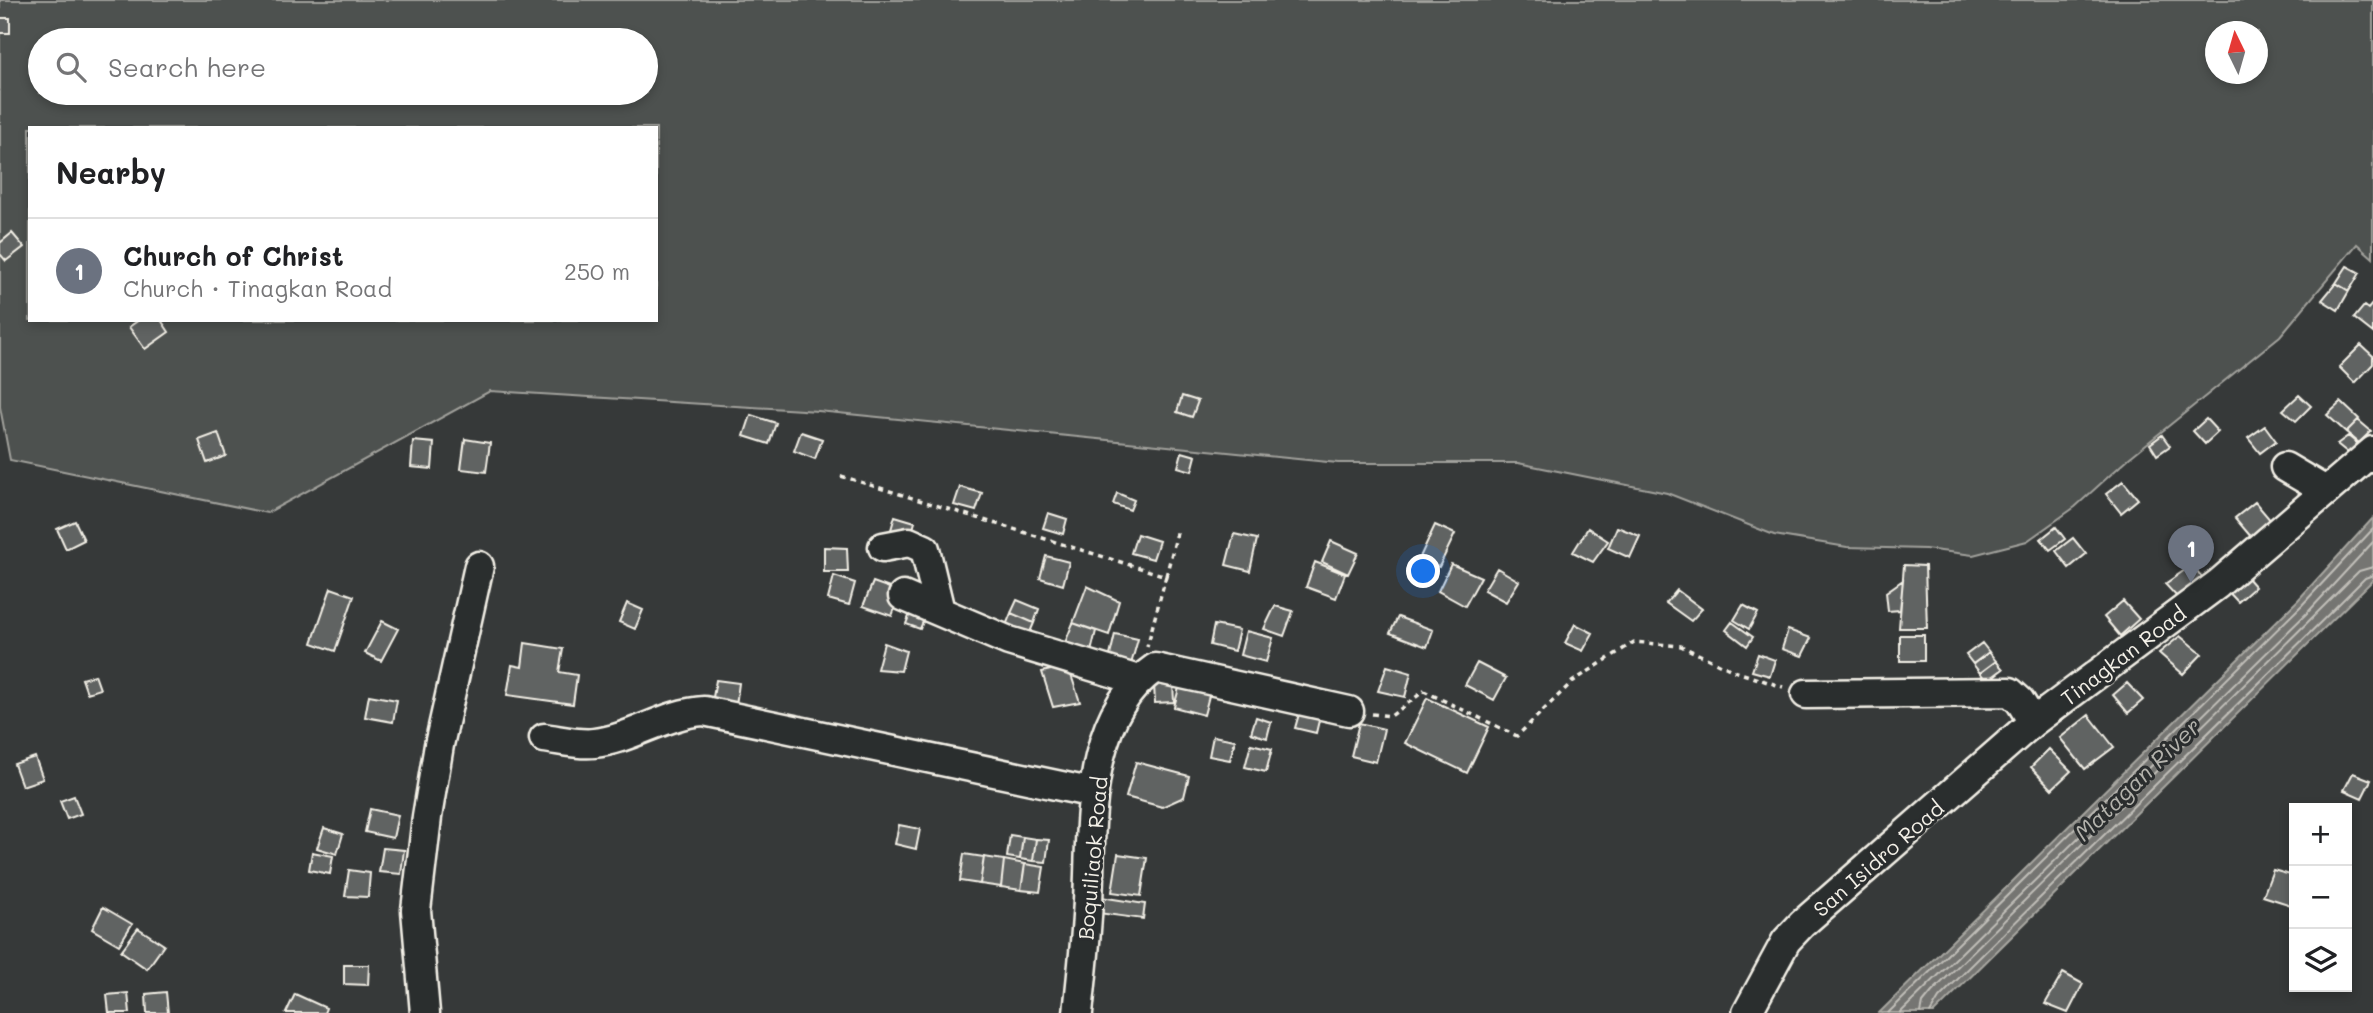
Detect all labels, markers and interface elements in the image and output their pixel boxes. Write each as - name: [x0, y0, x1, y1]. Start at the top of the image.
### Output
- north arrow: [2205, 21, 2268, 84]
- search box: [28, 28, 658, 105]
- icon: search: [52, 48, 90, 86]
- text: Search here: [108, 50, 266, 84]
- text: Nearby: [56, 152, 166, 192]
- text: Church of Christ: [123, 239, 344, 273]
- text: 1: [74, 256, 84, 286]
- text: 250 m: [564, 256, 630, 286]
- text: Church · Tinagkan Road: [123, 273, 392, 303]
- pin: 1: [2168, 525, 2214, 583]
- your location: [1406, 554, 1440, 588]
- street label: Tinagkan Road: [2055, 599, 2191, 711]
- water label: Matagan River: [2067, 711, 2207, 847]
- street label: Boquiliaok Road: [1071, 775, 1113, 941]
- street label: San Isidro Road: [1807, 794, 1949, 922]
- map controls: [2289, 803, 2352, 992]
- button: +: [2289, 803, 2352, 866]
- button: −: [2289, 866, 2352, 929]
- button: layers: [2289, 929, 2352, 992]

